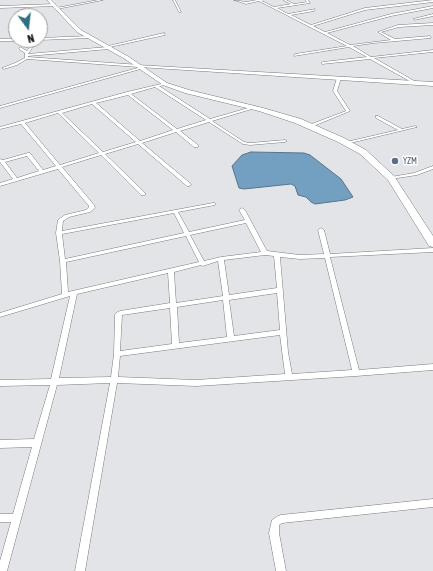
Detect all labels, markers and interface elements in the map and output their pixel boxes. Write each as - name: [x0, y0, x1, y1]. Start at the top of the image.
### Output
- north arrow: [8, 8, 48, 48]
- text: N: [26, 32, 36, 45]
- marker: YZM: [390, 156, 400, 166]
- place label: YZM: [403, 156, 417, 166]

